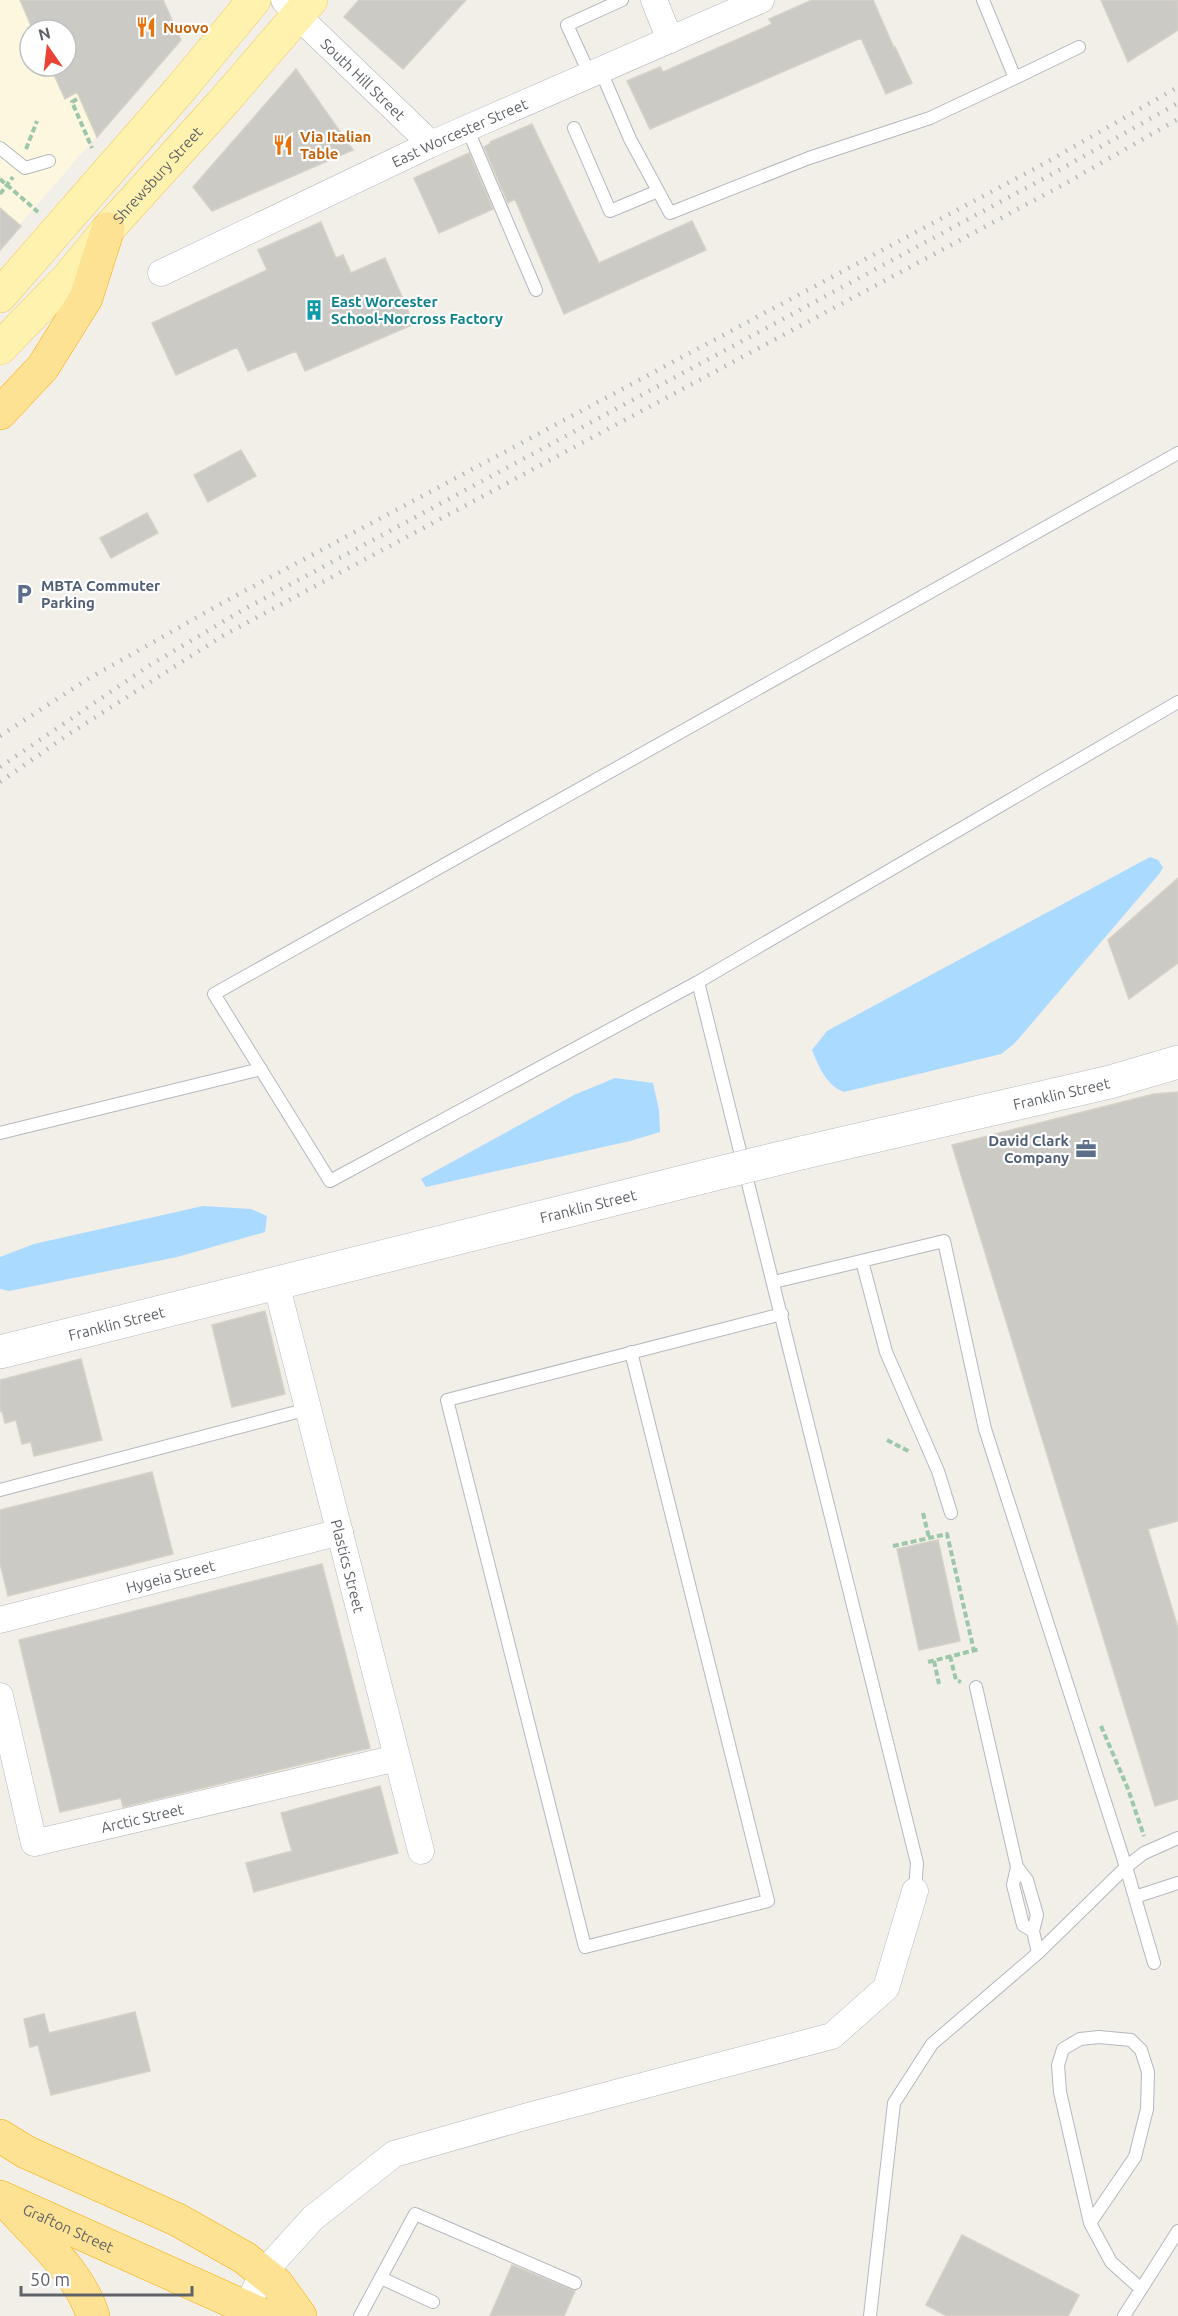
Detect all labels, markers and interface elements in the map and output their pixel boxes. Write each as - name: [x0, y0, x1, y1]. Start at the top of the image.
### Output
- restaurant icon: Nuovo: [134, 15, 158, 39]
- north arrow: [18, 18, 78, 78]
- place label: Nuovo: [163, 19, 209, 36]
- text: N: [36, 23, 52, 44]
- street label: South Hill Street: [318, 34, 409, 123]
- street label: East Worcester Street: [389, 94, 530, 170]
- street label: Shrewsbury Street: [109, 123, 205, 227]
- place label: Via Italian Table: [300, 128, 371, 162]
- restaurant icon: Via Italian Table: [271, 133, 295, 157]
- place label: East Worcester School-Norcross Factory: [331, 293, 503, 327]
- building icon: East Worcester School-Norcross Factory: [302, 298, 326, 322]
- place label: MBTA Commuter Parking: [41, 577, 161, 611]
- parking icon: MBTA Commuter Parking: [12, 582, 36, 606]
- street label: Franklin Street: [1011, 1074, 1111, 1113]
- place label: David Clark Company: [988, 1132, 1070, 1166]
- office icon: David Clark Company: [1074, 1137, 1098, 1161]
- street label: Franklin Street: [538, 1185, 638, 1226]
- street label: Franklin Street: [66, 1303, 166, 1343]
- street label: Plastics Street: [328, 1518, 368, 1614]
- street label: Hygeia Street: [124, 1556, 217, 1596]
- street label: Arctic Street: [99, 1800, 185, 1836]
- street label: Grafton Street: [20, 2200, 117, 2256]
- scale bar: [21, 2259, 192, 2297]
- text: 50 m: [30, 2269, 70, 2289]

